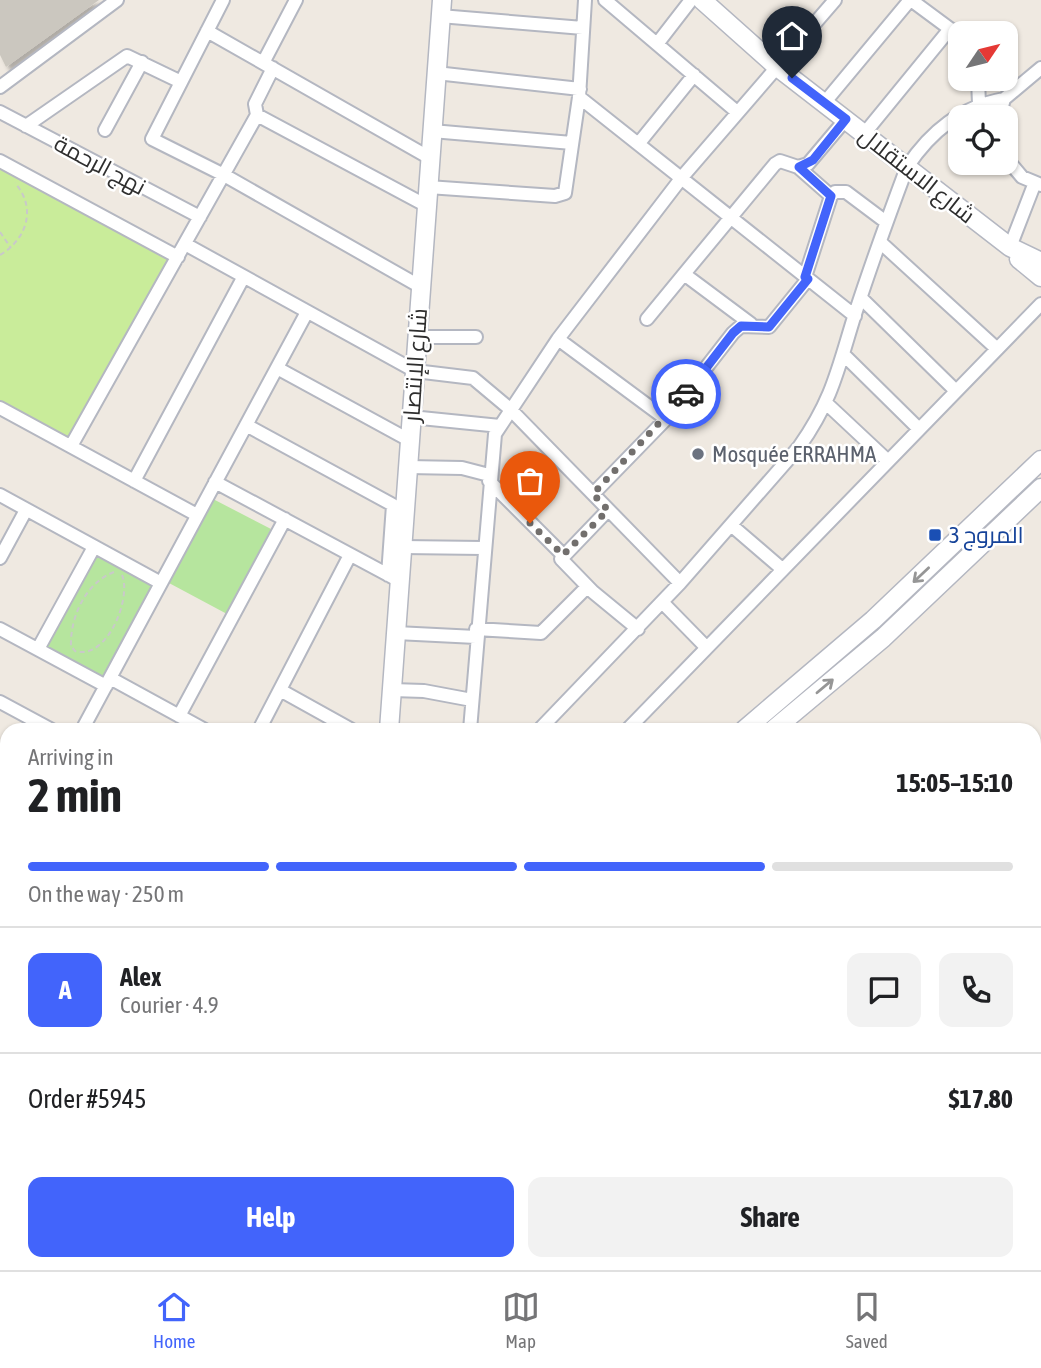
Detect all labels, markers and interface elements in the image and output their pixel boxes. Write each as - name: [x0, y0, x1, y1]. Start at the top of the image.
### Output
- pin: [762, 6, 822, 78]
- icon: home: [773, 17, 811, 55]
- north arrow: [948, 21, 1018, 91]
- map controls: [948, 21, 1018, 175]
- button: locate: [948, 105, 1018, 175]
- street label: شارع الاستقلال: [852, 122, 980, 231]
- street label: نهج الرحمة: [48, 130, 150, 203]
- street label: شارع الإنتصار: [398, 307, 435, 425]
- courier: [651, 359, 721, 429]
- icon: car: [667, 375, 705, 413]
- place label: Mosquée ERRAHMA: [712, 441, 877, 467]
- marker: Mosquée ERRAHMA: [690, 446, 706, 462]
- pin: [500, 451, 560, 523]
- icon: bag: [511, 462, 549, 500]
- place label: المروج 3: [949, 522, 1024, 551]
- marker: المروج 3: [927, 527, 943, 543]
- one-way arrow: [912, 567, 930, 583]
- one-way arrow: [816, 678, 834, 694]
- text: Arriving in: [28, 744, 114, 770]
- text: 15:05–15:10: [896, 768, 1013, 798]
- text: 2 min: [28, 769, 122, 822]
- text: On the way · 250 m: [28, 881, 184, 907]
- button: chat: [847, 953, 921, 1027]
- button: phone: [939, 953, 1013, 1027]
- text: Alex: [120, 962, 161, 992]
- text: A: [59, 975, 71, 1005]
- text: Courier · 4.9: [120, 992, 219, 1018]
- text: Order #5945: [28, 1084, 147, 1114]
- text: $17.80: [949, 1084, 1013, 1114]
- button: Help: [28, 1177, 514, 1257]
- button: Share: [528, 1177, 1013, 1257]
- tab: Home: [153, 1288, 195, 1352]
- tab: Map: [502, 1288, 540, 1352]
- tab: Saved: [846, 1288, 888, 1352]

